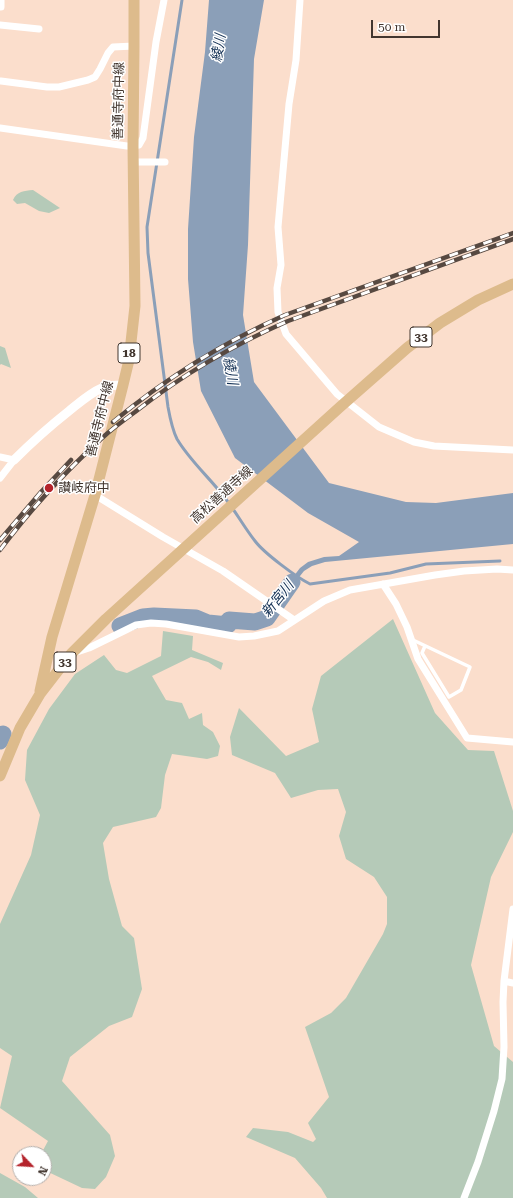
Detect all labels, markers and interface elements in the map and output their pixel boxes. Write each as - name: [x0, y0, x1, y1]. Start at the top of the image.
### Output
- scale bar: [373, 12, 442, 38]
- text: 50 m: [378, 20, 405, 34]
- water label: 綾川: [209, 33, 229, 63]
- street label: 善通寺府中線: [111, 62, 127, 140]
- road number: 33: [410, 327, 432, 347]
- road number: 18: [118, 343, 140, 363]
- water label: 綾川: [219, 356, 241, 386]
- street label: 善通寺府中線: [83, 379, 117, 459]
- street label: 高松善通寺線: [188, 463, 256, 527]
- place label: 讃岐府中: [58, 480, 110, 496]
- marker: 讃岐府中: [43, 482, 55, 494]
- water label: 新宮川: [258, 577, 298, 621]
- road number: 33: [54, 652, 76, 672]
- north arrow: [12, 1146, 52, 1186]
- text: N: [35, 1164, 50, 1177]

